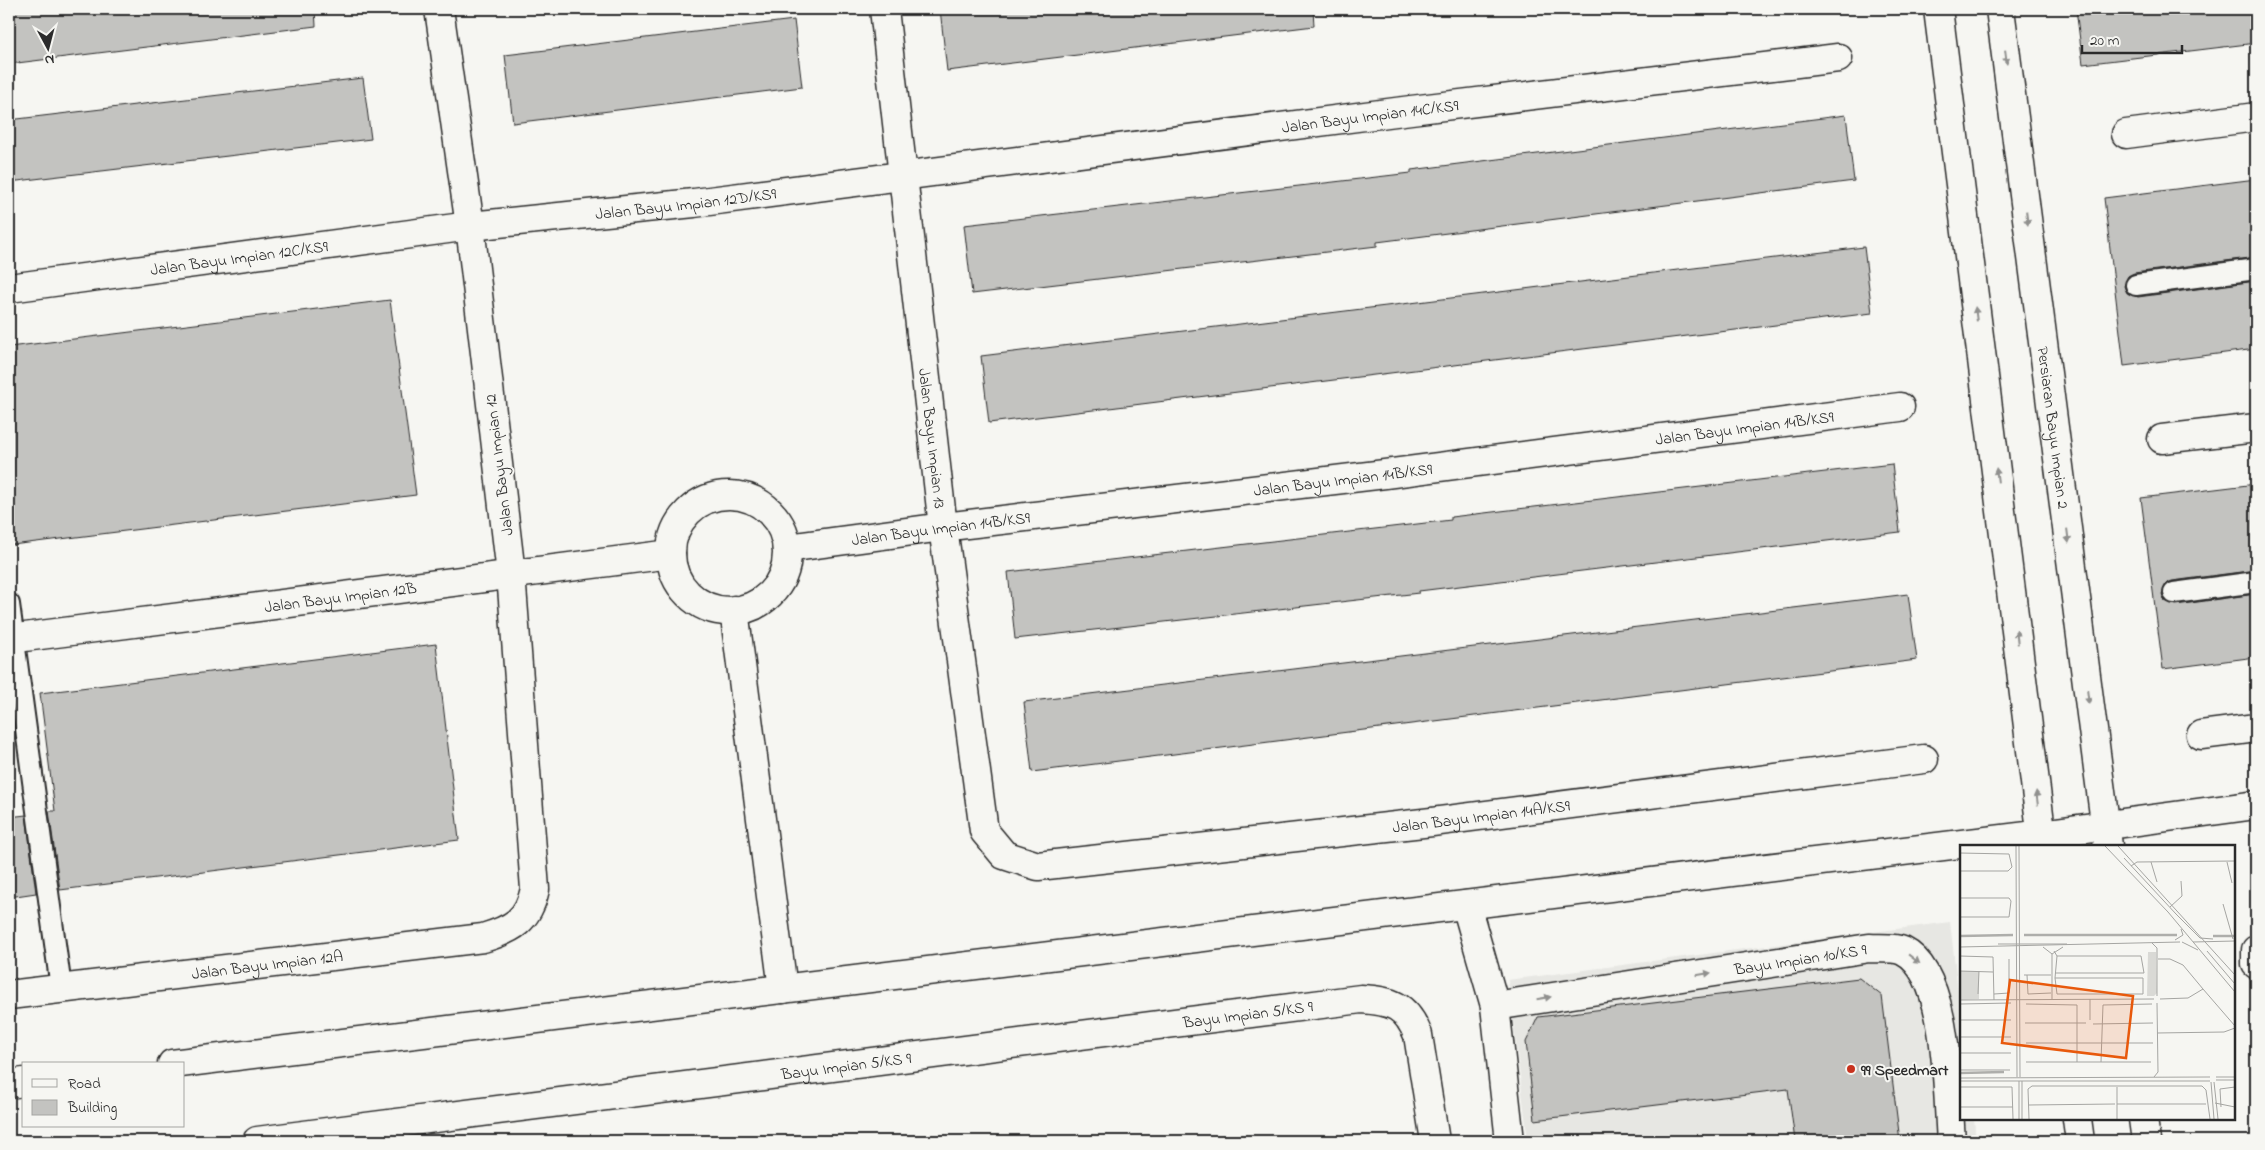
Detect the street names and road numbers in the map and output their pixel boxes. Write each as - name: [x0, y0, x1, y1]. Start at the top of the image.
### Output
- street label: Jalan Bayu Impian 14C/KS9: [1281, 94, 1460, 141]
- street label: Jalan Bayu Impian 12D/KS9: [594, 182, 778, 227]
- street label: Jalan Bayu Impian 12C/KS9: [149, 235, 330, 283]
- street label: Persiaran Bayu Impian 2: [2030, 345, 2074, 510]
- street label: Jalan Bayu Impian 13: [911, 367, 951, 510]
- street label: Jalan Bayu Impian 12: [479, 393, 521, 537]
- street label: Jalan Bayu Impian 14B/KS9: [1654, 406, 1836, 453]
- street label: Jalan Bayu Impian 14B/KS9: [1252, 458, 1434, 504]
- street label: Jalan Bayu Impian 14B/KS9: [850, 507, 1032, 553]
- street label: Jalan Bayu Impian 12B: [263, 577, 418, 620]
- street label: Jalan Bayu Impian 14A/KS9: [1391, 794, 1572, 840]
- street label: Bayu Impian 10/KS 9: [1732, 938, 1869, 983]
- street label: Jalan Bayu Impian 12A: [190, 945, 345, 987]
- street label: Bayu Impian 5/KS 9: [1181, 995, 1315, 1036]
- street label: Bayu Impian 5/KS 9: [779, 1047, 913, 1088]

